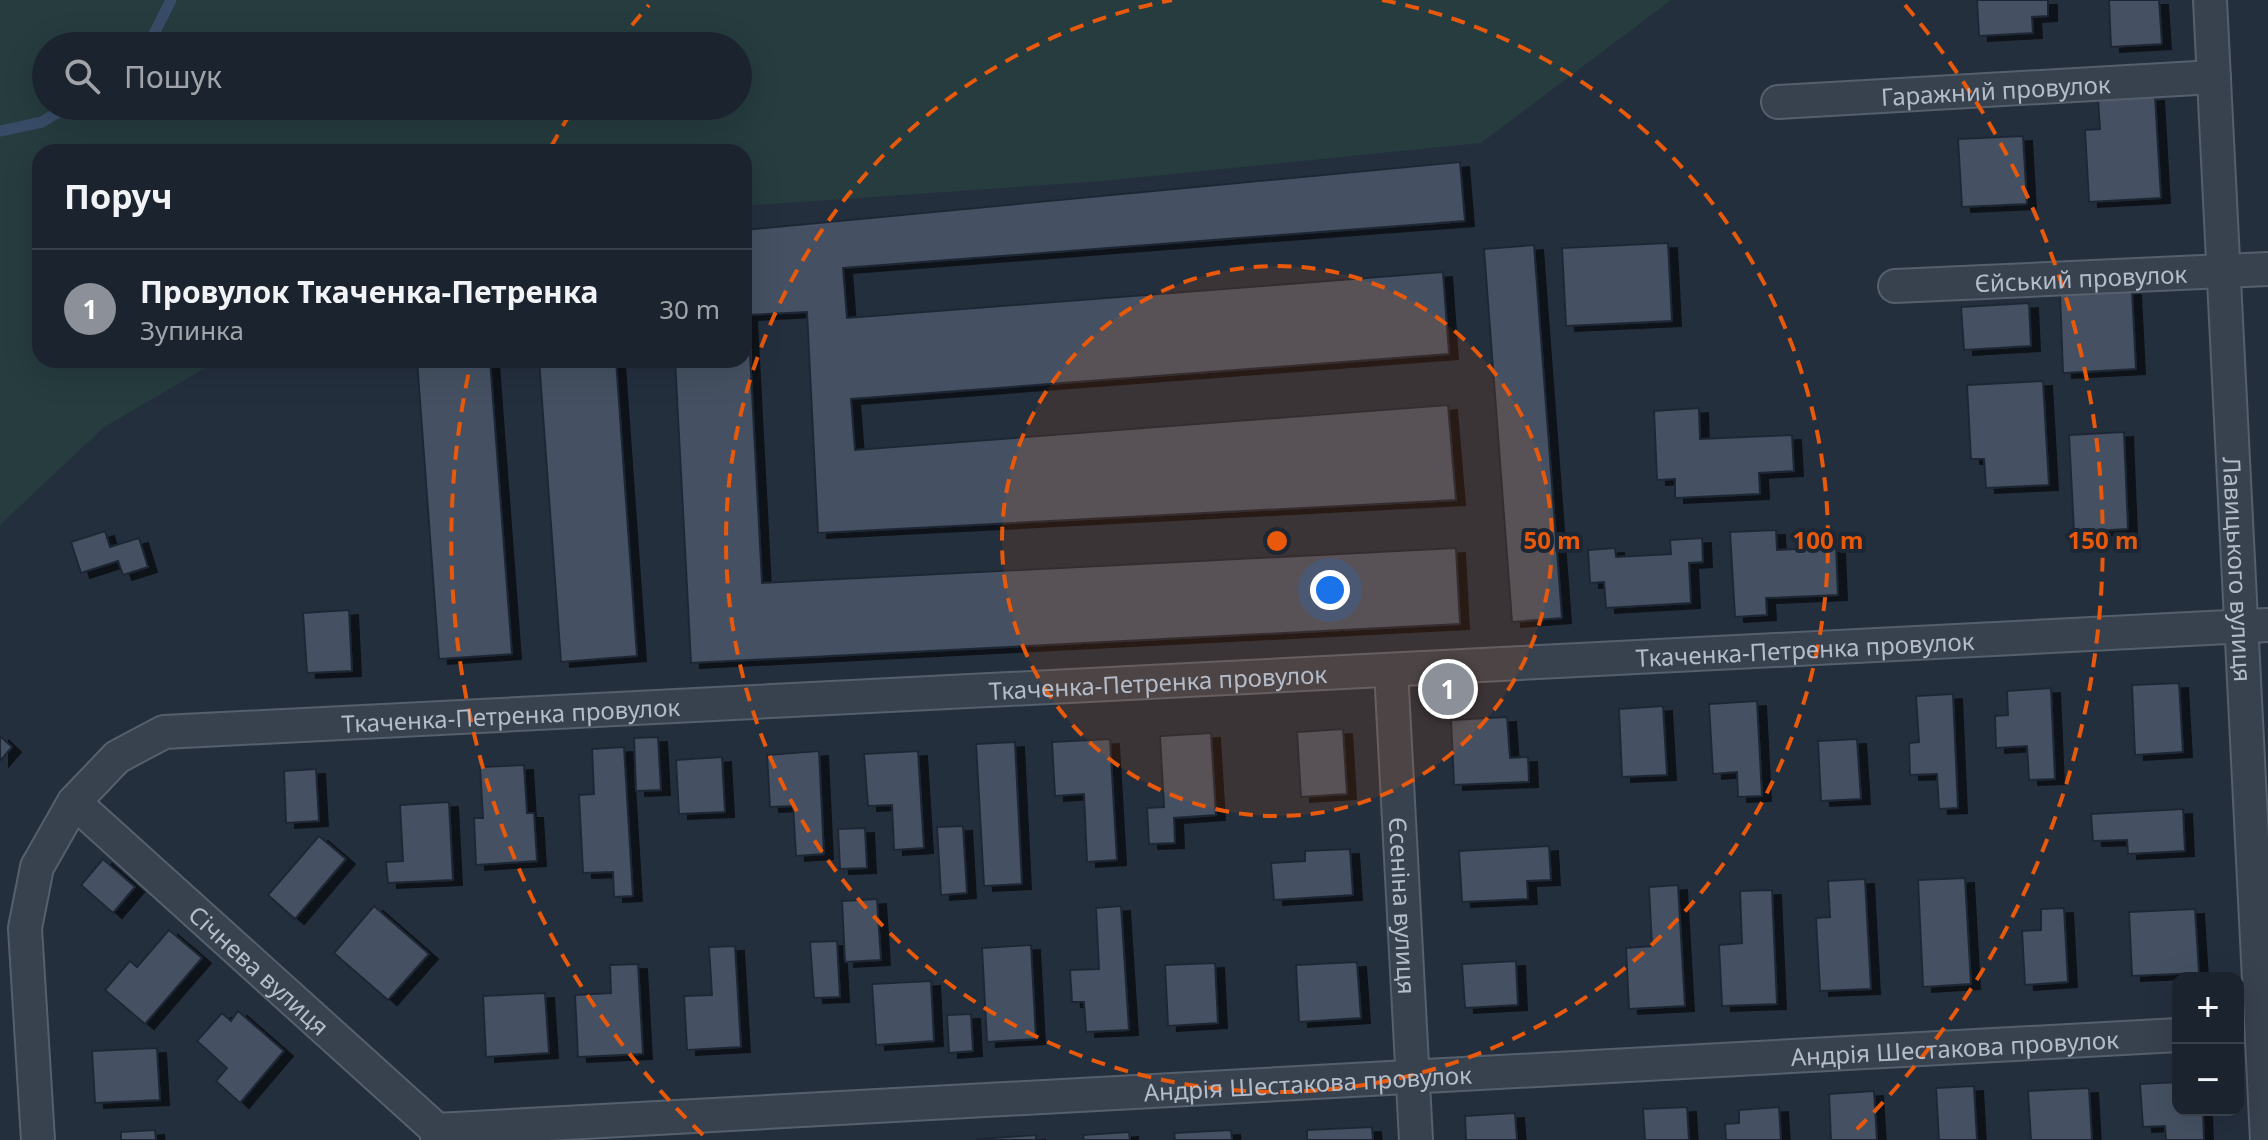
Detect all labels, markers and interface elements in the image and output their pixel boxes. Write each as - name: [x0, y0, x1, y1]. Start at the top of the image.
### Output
- search box: [32, 32, 752, 120]
- icon: search: [60, 54, 104, 98]
- text: Пошук: [124, 56, 222, 97]
- street label: Гаражний провулок: [1880, 66, 2112, 113]
- text: Поруч: [64, 173, 173, 219]
- street label: Єйський провулок: [1974, 256, 2188, 299]
- text: Провулок Ткаченка-Петренка: [140, 271, 598, 312]
- text: 1: [83, 291, 97, 327]
- text: 30 m: [659, 291, 720, 327]
- text: Зупинка: [140, 312, 244, 348]
- street label: Лавицького вулиця: [2216, 456, 2261, 683]
- text: 50 m: [1523, 523, 1581, 556]
- text: 100 m: [1793, 523, 1863, 556]
- text: 150 m: [2068, 523, 2138, 556]
- centre of rings: [1263, 527, 1291, 555]
- your location: [1310, 570, 1350, 610]
- street label: Ткаченка-Петренка провулок: [1635, 623, 1975, 674]
- street label: Ткаченка-Петренка провулок: [988, 656, 1328, 707]
- pin: 1: [1422, 659, 1474, 719]
- street label: Ткаченка-Петренка провулок: [341, 689, 681, 739]
- street label: Єсеніна вулиця: [1382, 816, 1425, 995]
- street label: Січнева вулиця: [182, 897, 337, 1042]
- map controls: [2172, 972, 2244, 1116]
- button: +: [2172, 972, 2244, 1044]
- street label: Андрія Шестакова провулок: [1790, 1022, 2120, 1073]
- button: −: [2172, 1044, 2244, 1116]
- street label: Андрія Шестакова провулок: [1143, 1057, 1473, 1108]

